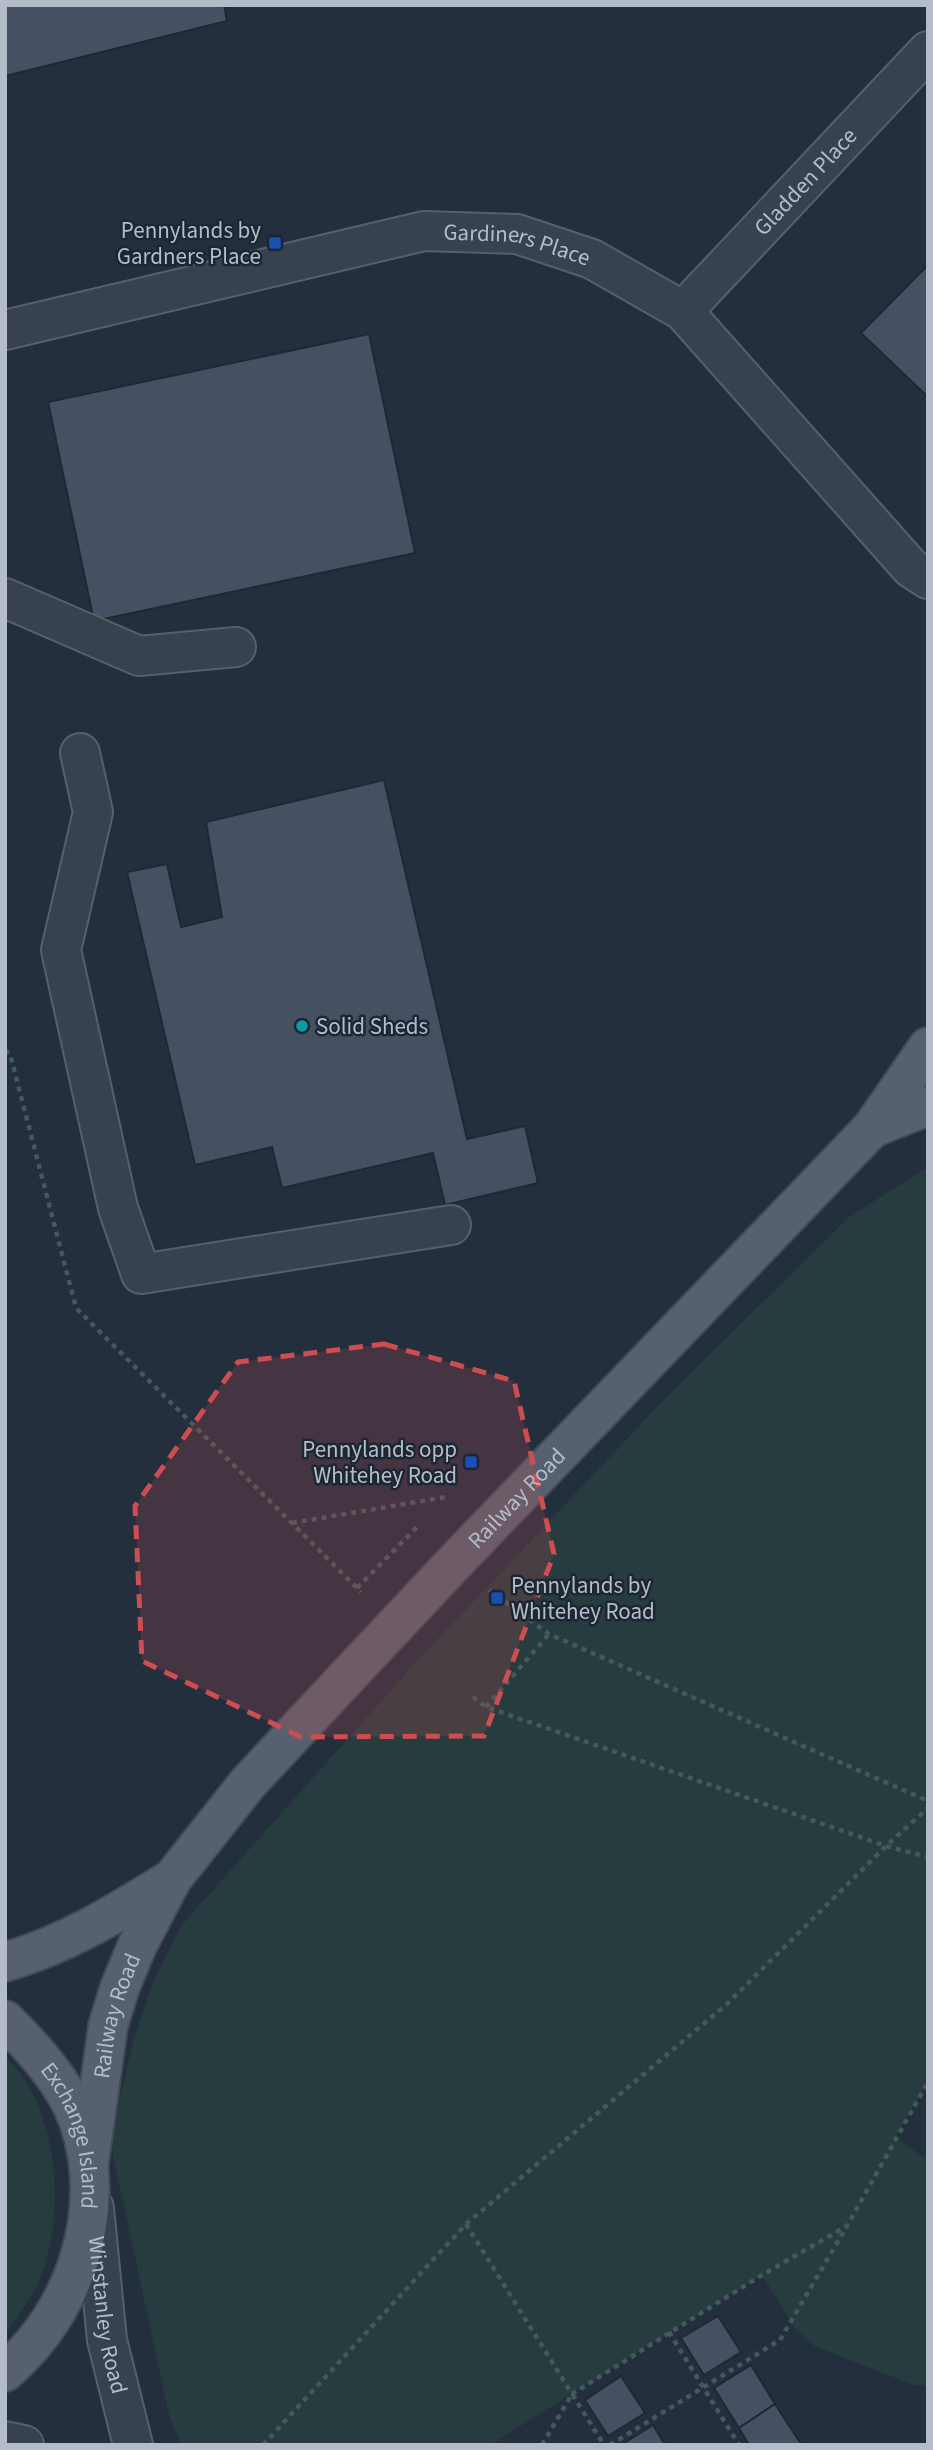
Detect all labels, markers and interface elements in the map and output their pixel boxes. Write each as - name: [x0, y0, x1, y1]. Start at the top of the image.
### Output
- street label: Gladden Place: [746, 120, 865, 243]
- place label: Pennylands by Gardners Place: [117, 214, 261, 273]
- street label: Gardiners Place: [443, 216, 595, 274]
- marker: Pennylands by Gardners Place: [267, 235, 283, 251]
- place label: Solid Sheds: [316, 1010, 428, 1043]
- marker: Solid Sheds: [294, 1018, 310, 1034]
- place label: Pennylands opp Whitehey Road: [302, 1433, 457, 1492]
- street label: Railway Road: [460, 1441, 573, 1556]
- marker: Pennylands opp Whitehey Road: [463, 1454, 479, 1470]
- place label: Pennylands by Whitehey Road: [511, 1569, 655, 1628]
- marker: Pennylands by Whitehey Road: [489, 1590, 505, 1606]
- street label: Railway Road: [85, 1948, 149, 2081]
- street label: Exchange Island: [33, 2055, 106, 2210]
- street label: Winstanley Road: [80, 2235, 136, 2397]

